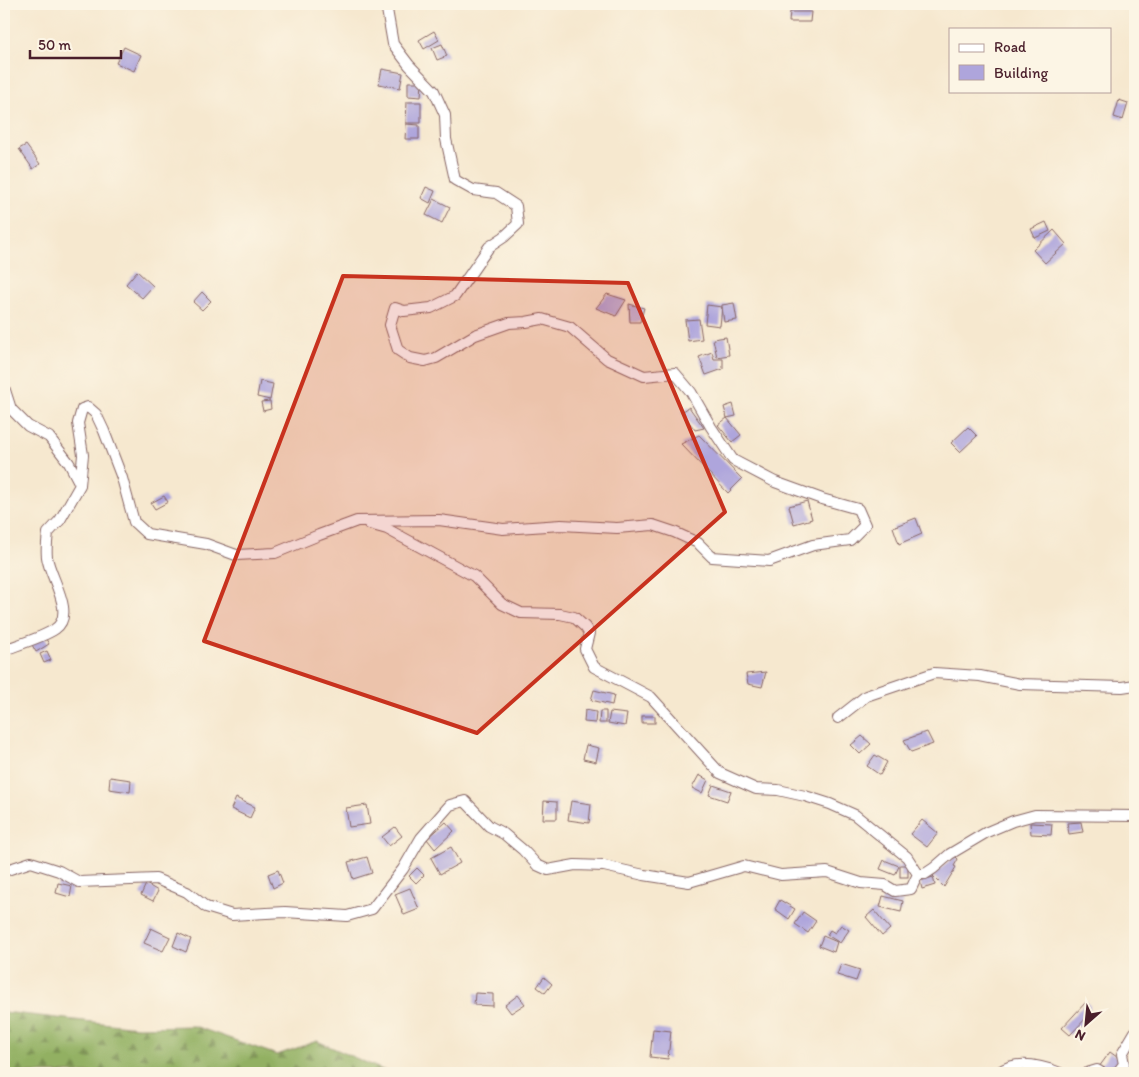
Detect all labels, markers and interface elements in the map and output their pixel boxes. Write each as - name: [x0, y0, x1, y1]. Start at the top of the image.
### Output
- scale bar: [30, 28, 121, 60]
- legend: [949, 28, 1112, 92]
- text: 50 m: [38, 36, 71, 54]
- text: Road: [994, 38, 1027, 56]
- text: Building: [994, 64, 1048, 82]
- north arrow: [1062, 1000, 1112, 1050]
- text: N: [1072, 1025, 1088, 1045]

